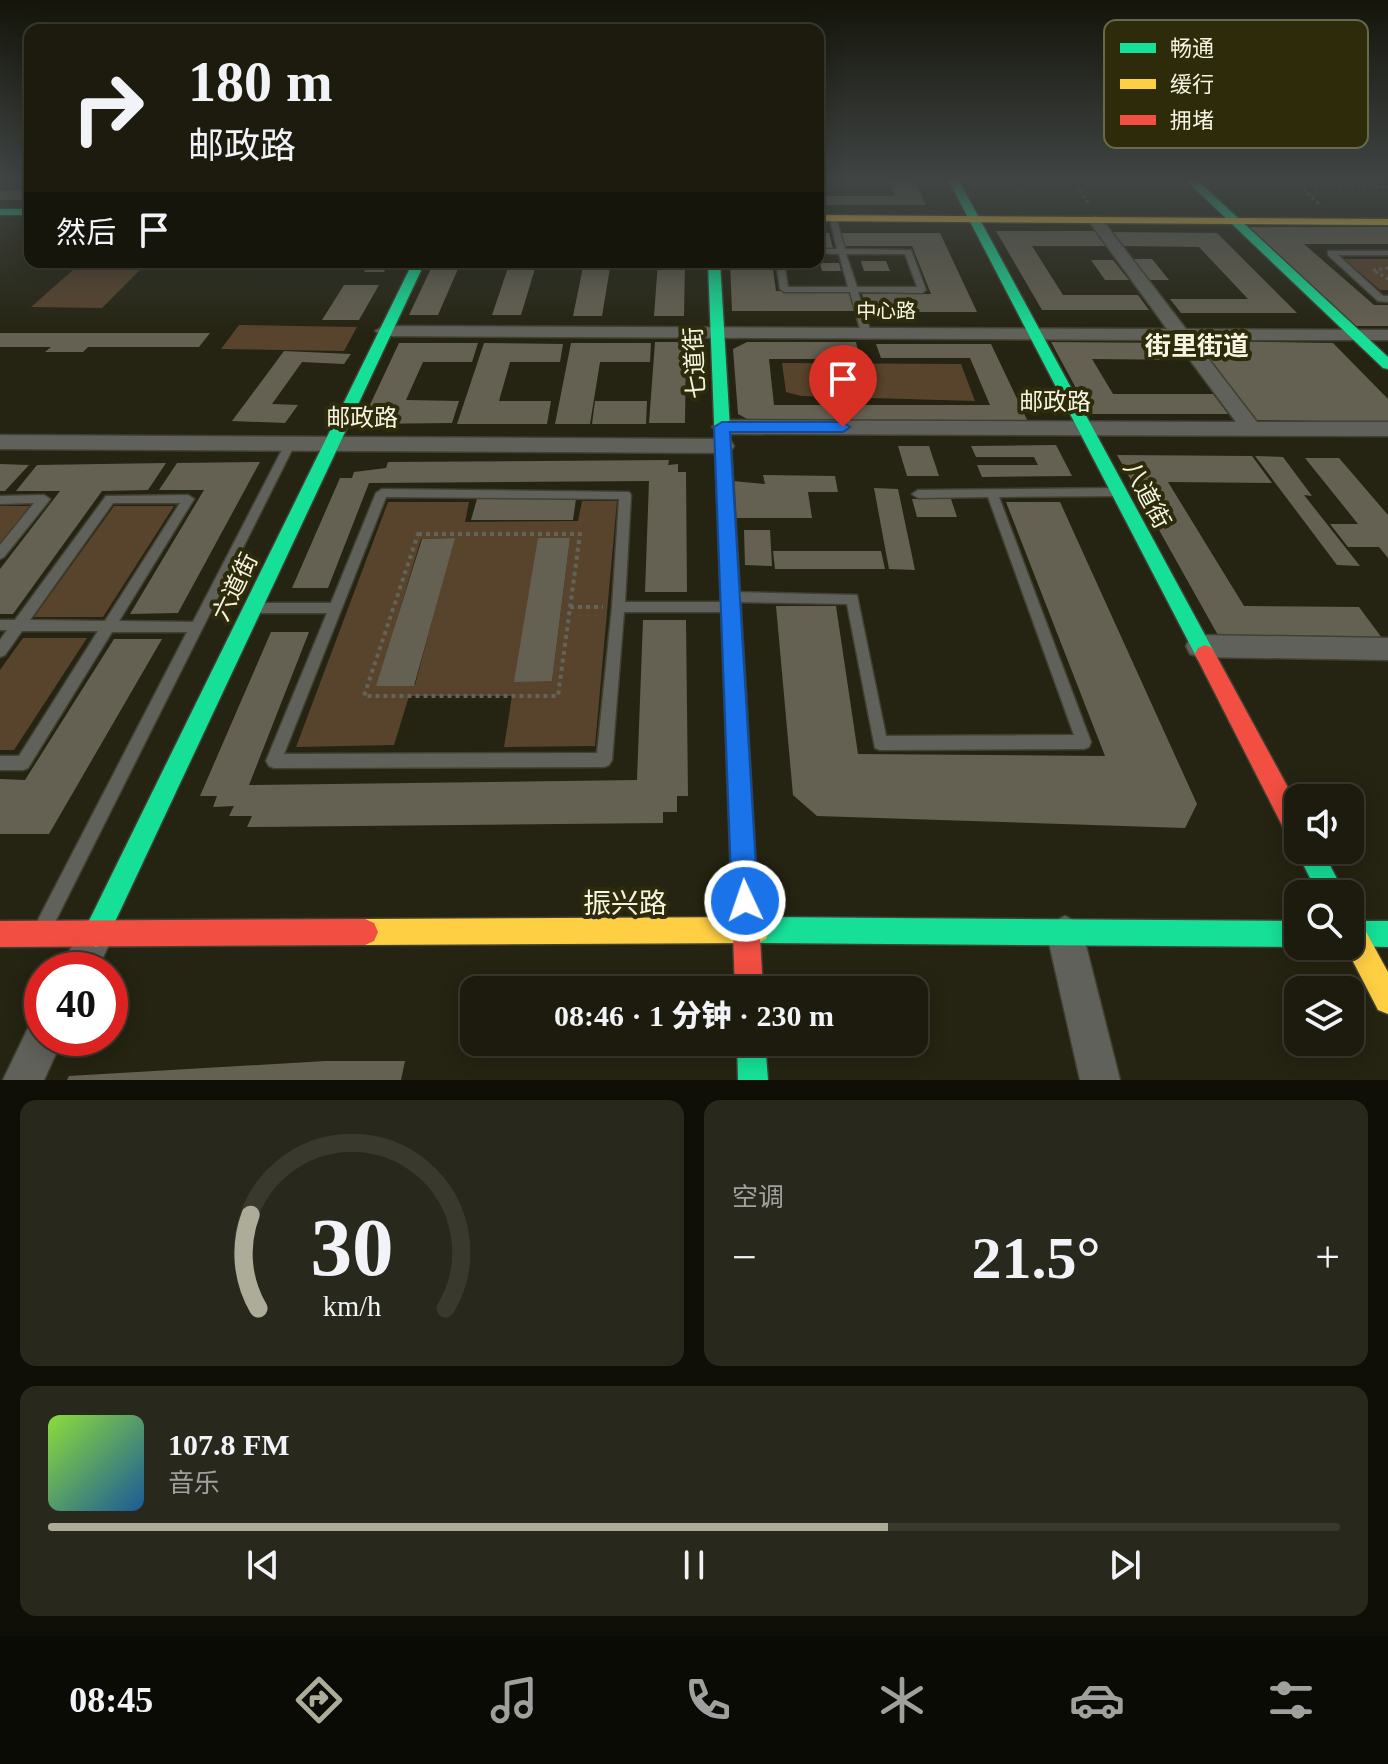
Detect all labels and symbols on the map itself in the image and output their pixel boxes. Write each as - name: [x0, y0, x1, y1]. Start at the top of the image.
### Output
- legend: [1104, 20, 1368, 148]
- text: 畅通: [1170, 36, 1214, 61]
- text: 缓行: [1170, 72, 1214, 97]
- text: 拥堵: [1170, 108, 1214, 133]
- street label: 中心路: [856, 300, 916, 322]
- street label: 七道街: [680, 326, 710, 400]
- district label: 街里街道: [1145, 332, 1249, 361]
- pin: [809, 345, 877, 427]
- street label: 邮政路: [1019, 389, 1091, 415]
- street label: 邮政路: [326, 405, 398, 431]
- street label: 八道街: [1119, 457, 1175, 533]
- street label: 六道街: [208, 549, 262, 625]
- position arrow: [703, 859, 787, 943]
- street label: 振兴路: [583, 888, 667, 919]
- speed limit sign: 40: [24, 952, 128, 1056]

